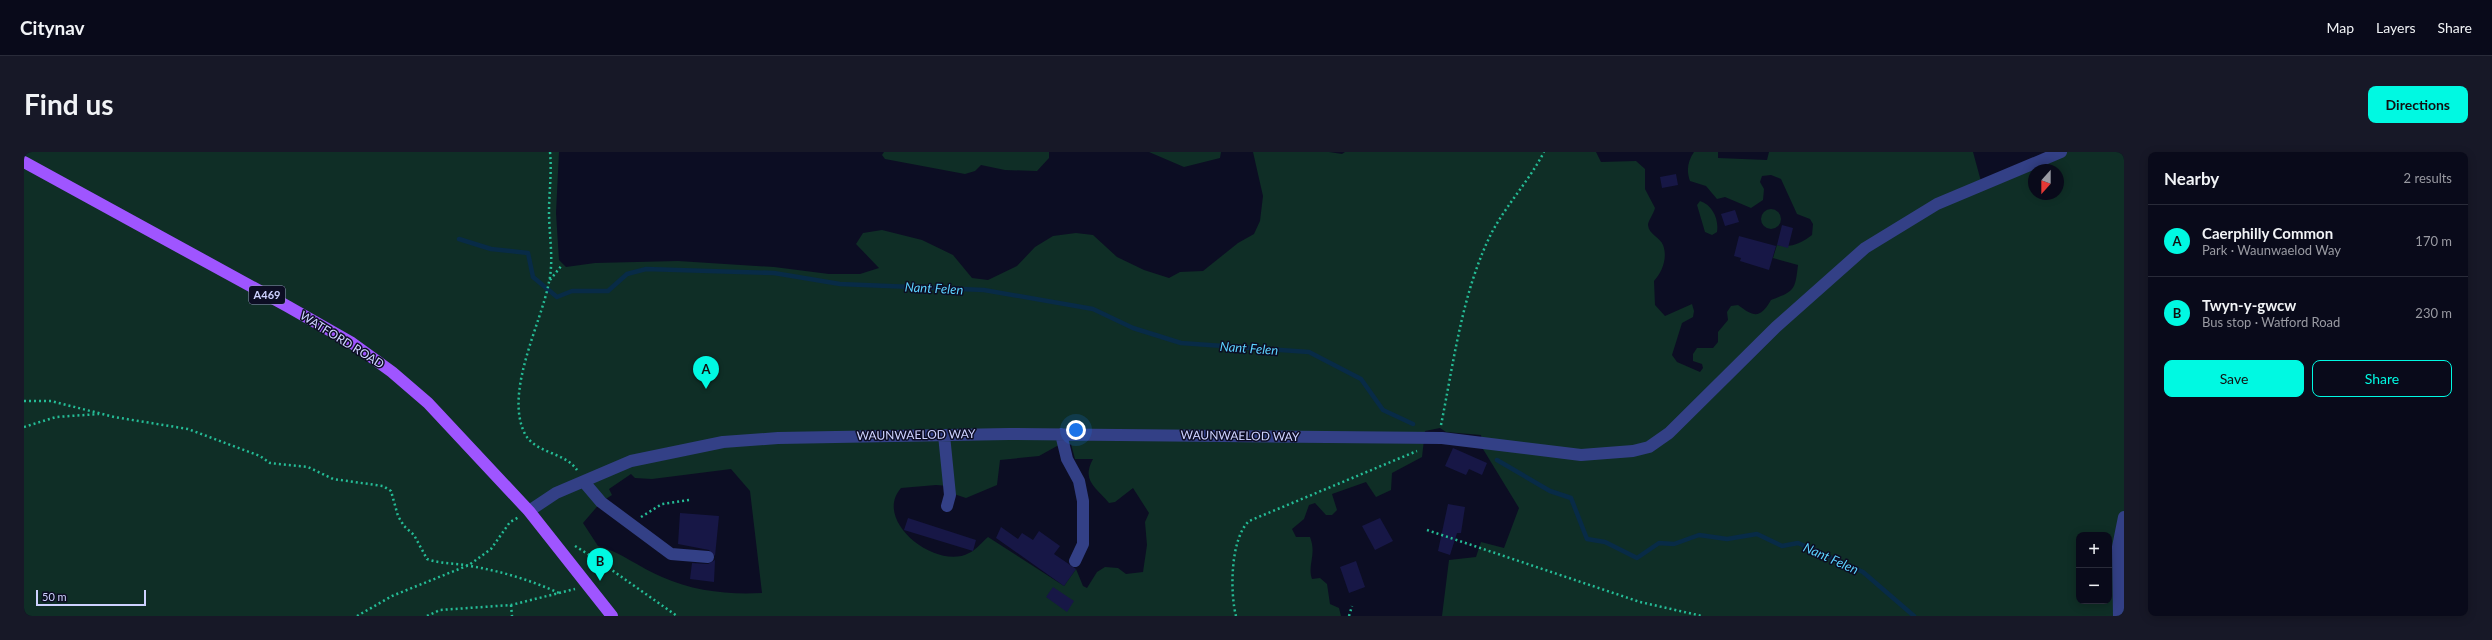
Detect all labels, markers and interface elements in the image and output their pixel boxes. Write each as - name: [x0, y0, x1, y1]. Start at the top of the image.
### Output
- text: Citynav: [20, 16, 85, 39]
- text: Map: [2326, 19, 2354, 36]
- text: Layers: [2376, 19, 2416, 36]
- text: Share: [2438, 19, 2472, 36]
- button: Directions: [2368, 86, 2468, 123]
- text: Find us: [24, 87, 114, 121]
- north arrow: [2028, 164, 2064, 200]
- text: Nearby: [2164, 168, 2219, 189]
- text: 2 results: [2404, 170, 2452, 186]
- text: Caerphilly Common: [2202, 224, 2333, 242]
- text: A: [2172, 233, 2182, 249]
- text: 170 m: [2415, 233, 2452, 249]
- text: Park · Waunwaelod Way: [2202, 242, 2341, 258]
- water label: Nant Felen: [904, 278, 964, 298]
- road number: A469: [249, 286, 285, 304]
- text: Twyn-y-gwcw: [2202, 296, 2296, 314]
- text: B: [2173, 305, 2181, 321]
- text: 230 m: [2415, 305, 2452, 321]
- street label: WATFORD ROAD: [297, 308, 387, 371]
- text: Bus stop · Watford Road: [2202, 314, 2340, 330]
- water label: Nant Felen: [1219, 338, 1279, 358]
- pin: A: [693, 356, 719, 389]
- button: Save: [2164, 360, 2304, 397]
- button: Share: [2312, 360, 2452, 397]
- your location: [1066, 420, 1086, 440]
- street label: WAUNWAELOD WAY: [856, 426, 976, 443]
- street label: WAUNWAELOD WAY: [1180, 427, 1300, 444]
- map controls: [2076, 532, 2112, 604]
- button: +: [2076, 532, 2112, 568]
- water label: Nant Felen: [1801, 539, 1861, 577]
- pin: B: [587, 548, 613, 581]
- button: −: [2076, 568, 2112, 604]
- scale bar: [36, 588, 146, 607]
- text: 50 m: [42, 590, 67, 603]

